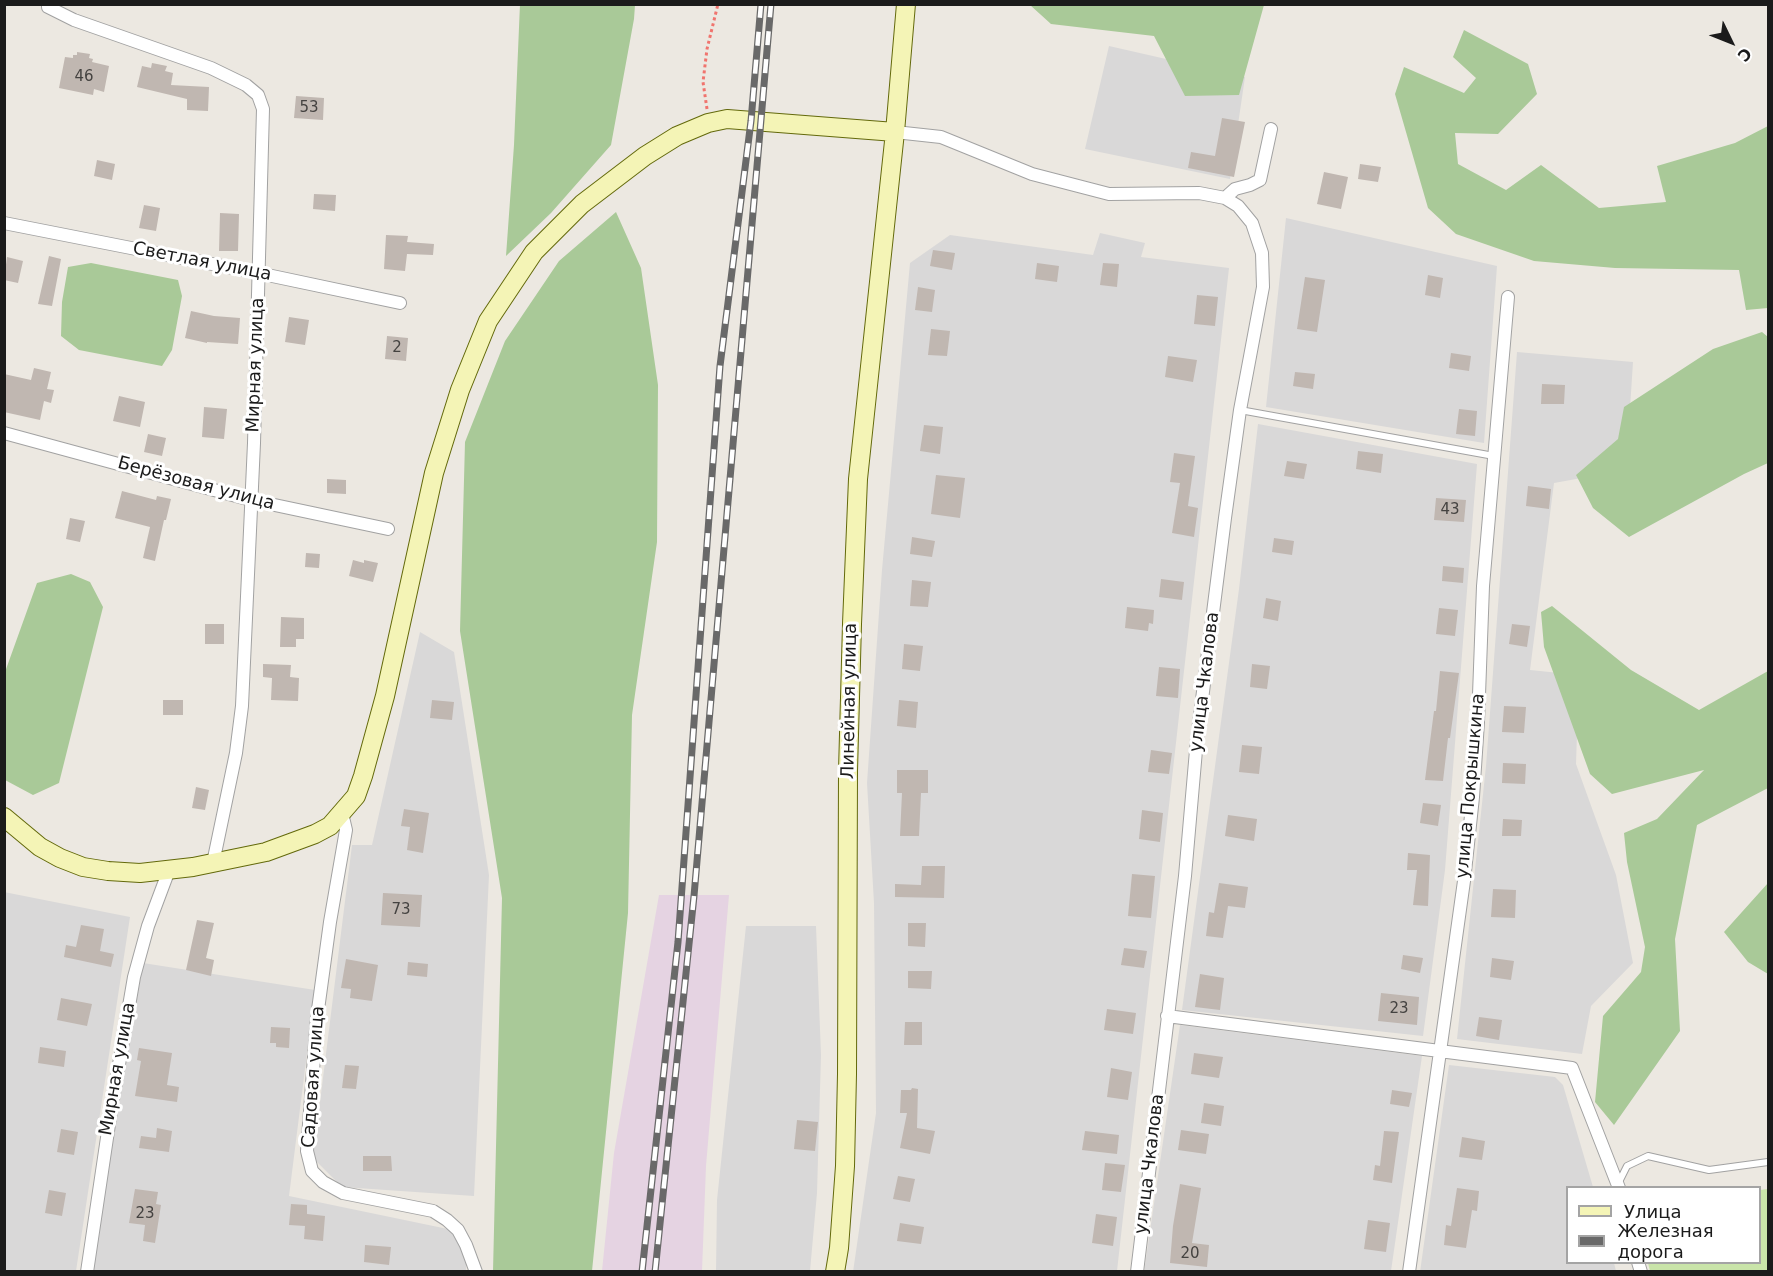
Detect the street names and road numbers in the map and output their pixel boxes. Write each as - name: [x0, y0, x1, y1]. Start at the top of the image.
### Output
- street label: Светлая улица: [131, 238, 273, 286]
- street label: Мирная улица: [243, 297, 269, 433]
- street label: Берёзовая улица: [115, 453, 277, 515]
- street label: улица Чкалова: [1186, 611, 1224, 753]
- street label: Линейная улица: [838, 623, 862, 779]
- street label: улица Покрышкина: [1452, 693, 1490, 879]
- street label: Мирная улица: [96, 1001, 140, 1137]
- street label: Садовая улица: [298, 1005, 330, 1149]
- street label: улица Чкалова: [1131, 1093, 1169, 1235]

